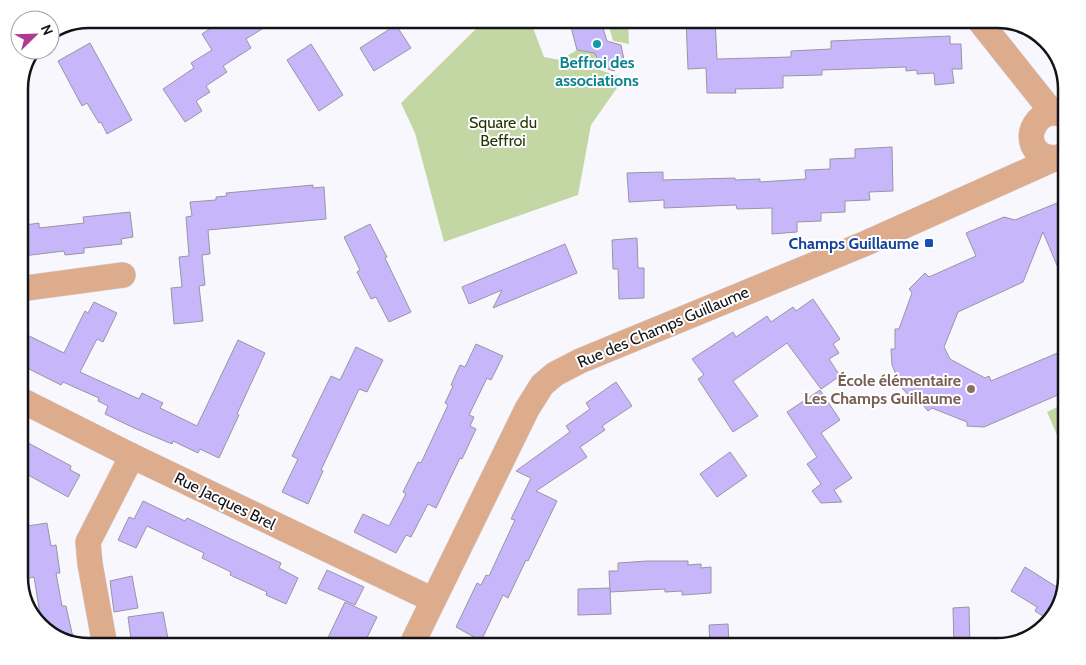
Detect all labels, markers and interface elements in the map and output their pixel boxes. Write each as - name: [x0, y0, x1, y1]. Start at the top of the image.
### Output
- north arrow: [10, 10, 60, 60]
- text: N: [37, 22, 57, 38]
- marker: Beffroi des associations: [591, 38, 603, 50]
- place label: Beffroi des associations: [555, 53, 639, 90]
- park label: Square du Beffroi: [469, 113, 537, 150]
- place label: Champs Guillaume: [789, 234, 919, 253]
- marker: Champs Guillaume: [923, 237, 935, 249]
- street label: Rue des Champs Guillaume: [574, 282, 752, 372]
- place label: École élémentaire Les Champs Guillaume: [804, 371, 961, 408]
- marker: École élémentaire Les Champs Guillaume: [965, 383, 977, 395]
- street label: Rue Jacques Brel: [171, 468, 279, 534]

